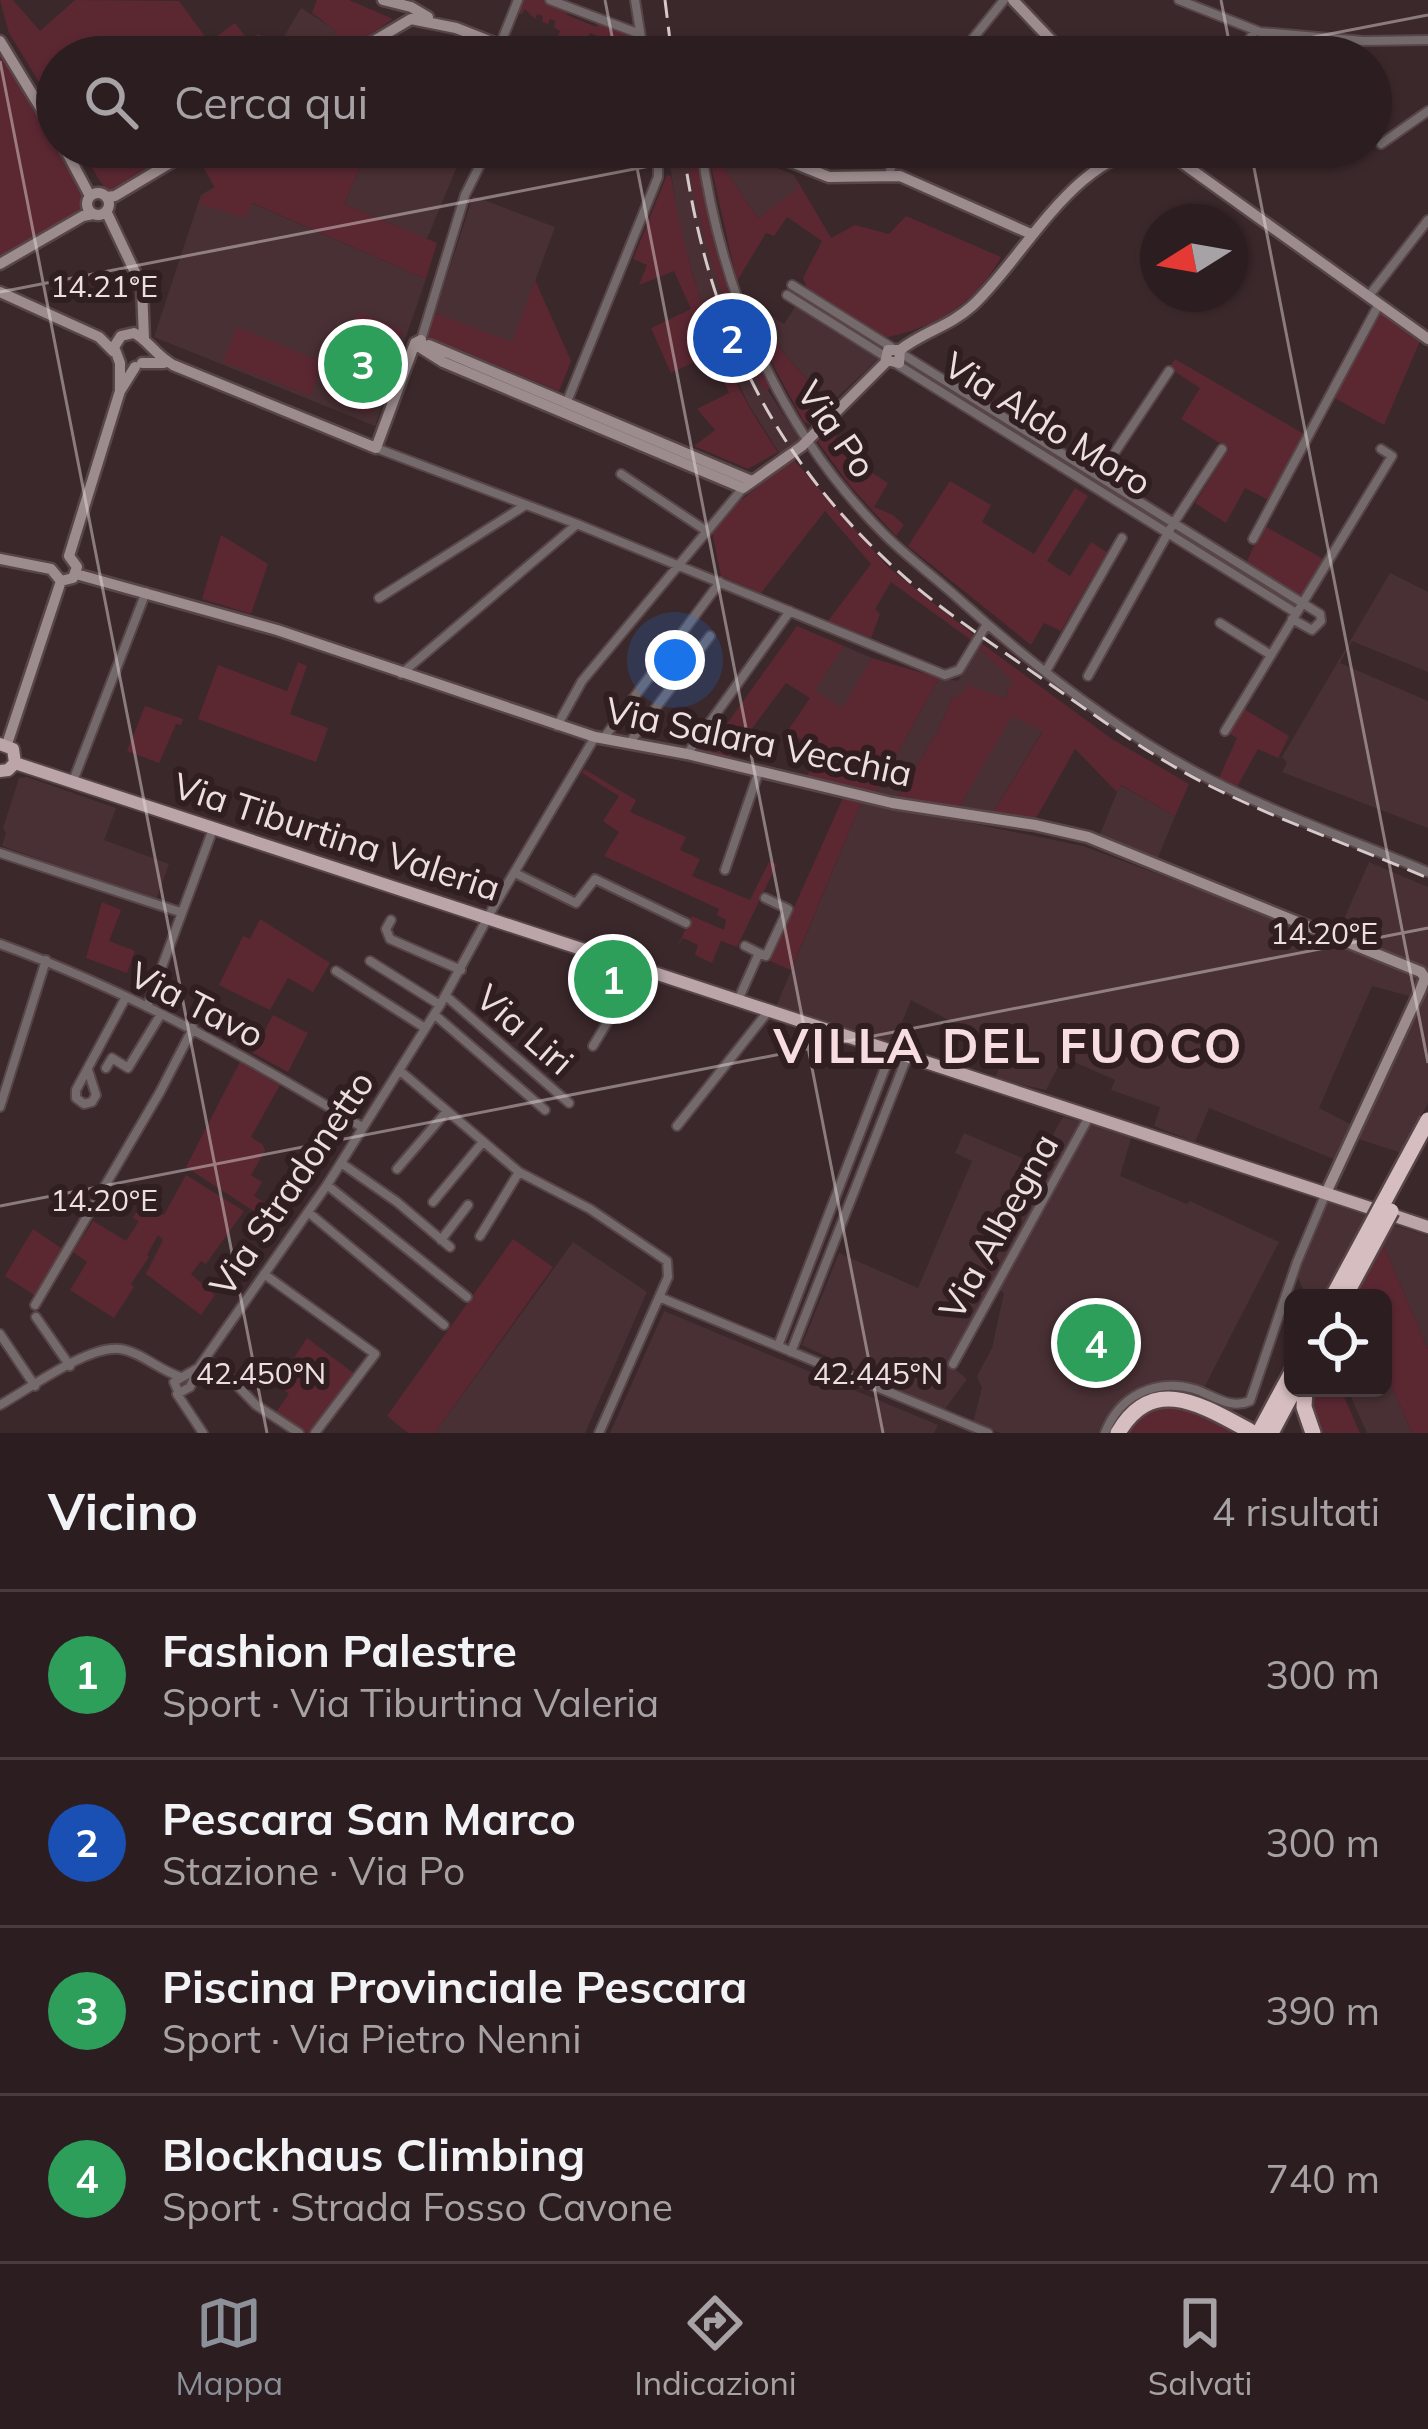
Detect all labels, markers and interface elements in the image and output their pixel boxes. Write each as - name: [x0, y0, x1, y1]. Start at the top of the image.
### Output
- search box: [36, 36, 1392, 168]
- icon: search: [78, 69, 144, 135]
- text: Cerca qui: [174, 74, 368, 130]
- north arrow: [1140, 204, 1248, 312]
- text: 14.21°E: [50, 267, 158, 305]
- pin: 2: [693, 293, 771, 383]
- pin: 3: [324, 319, 402, 409]
- street label: Via Aldo Moro: [936, 341, 1160, 505]
- street label: Via Po: [788, 372, 886, 486]
- your location: [645, 630, 705, 690]
- street label: Via Salara Vecchia: [602, 687, 916, 795]
- street label: Via Tiburtina Valeria: [168, 762, 506, 910]
- text: 14.20°E: [1270, 914, 1378, 952]
- pin: 1: [574, 934, 652, 1024]
- street label: Via Tavo: [122, 951, 272, 1057]
- street label: Via Liri: [467, 974, 583, 1084]
- district label: VILLA DEL FUOCO: [773, 1015, 1244, 1075]
- street label: Via Stradonetto: [199, 1062, 383, 1304]
- street label: Via Albegna: [929, 1125, 1067, 1327]
- text: 14.20°E: [50, 1181, 158, 1219]
- map controls: [1284, 1289, 1392, 1397]
- button: locate: [1284, 1289, 1392, 1397]
- pin: 4: [1057, 1298, 1135, 1388]
- text: 42.450°N: [196, 1354, 326, 1392]
- text: 42.445°N: [813, 1354, 943, 1392]
- text: Vicino: [48, 1479, 198, 1543]
- text: 4 risultati: [1212, 1487, 1380, 1536]
- text: Fashion Palestre: [162, 1622, 517, 1678]
- text: 1: [75, 1650, 99, 1699]
- text: 300 m: [1265, 1650, 1380, 1699]
- text: Sport · Via Tiburtina Valeria: [162, 1678, 659, 1727]
- text: Pescara San Marco: [162, 1790, 576, 1846]
- text: 2: [75, 1818, 99, 1867]
- text: 300 m: [1265, 1818, 1380, 1867]
- text: Stazione · Via Po: [162, 1846, 465, 1895]
- text: Piscina Provinciale Pescara: [162, 1958, 747, 2014]
- text: 3: [75, 1986, 99, 2035]
- text: 390 m: [1265, 1986, 1380, 2035]
- text: Sport · Via Pietro Nenni: [162, 2014, 581, 2063]
- text: Blockhaus Climbing: [162, 2126, 585, 2182]
- text: 4: [75, 2154, 99, 2203]
- text: 740 m: [1265, 2154, 1380, 2203]
- text: Sport · Strada Fosso Cavone: [162, 2182, 673, 2231]
- tab: Mappa: [176, 2290, 283, 2403]
- tab: Indicazioni: [634, 2290, 797, 2403]
- tab: Salvati: [1148, 2290, 1252, 2403]

